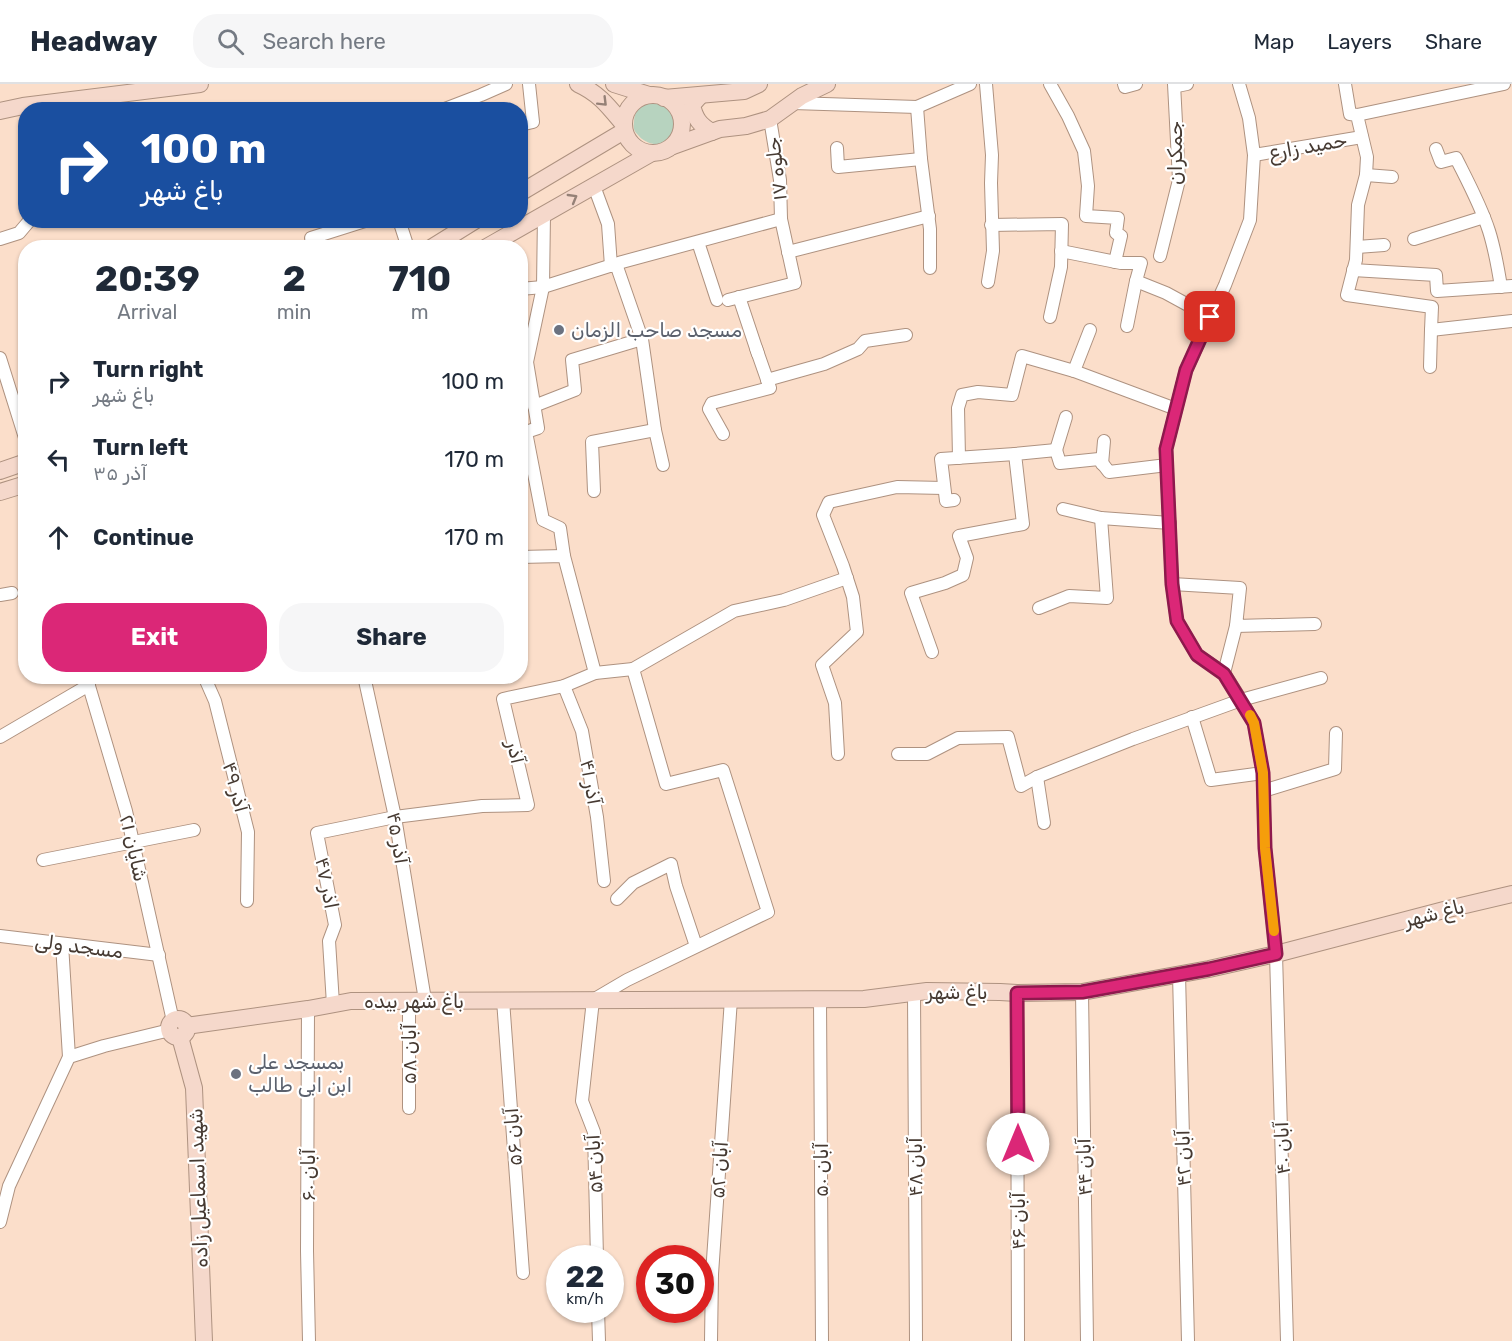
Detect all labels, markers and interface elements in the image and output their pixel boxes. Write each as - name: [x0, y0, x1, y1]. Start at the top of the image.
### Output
- search box: [193, 14, 613, 68]
- text: Headway: [30, 25, 157, 58]
- icon: search: [214, 25, 247, 58]
- text: Search here: [262, 28, 386, 55]
- text: Map: [1253, 29, 1294, 54]
- text: Layers: [1327, 29, 1392, 54]
- text: Share: [1425, 29, 1482, 54]
- one-way arrow: [596, 94, 607, 105]
- street label: جمکران: [1163, 121, 1187, 185]
- text: 100 m: [141, 124, 266, 174]
- icon: right: [42, 126, 120, 204]
- street label: حمید زارع: [1267, 127, 1349, 167]
- street label: جلوه ۱۷: [760, 136, 792, 202]
- text: باغ شهر: [141, 175, 224, 207]
- one-way arrow: [566, 194, 577, 205]
- text: 20:39: [95, 257, 200, 300]
- text: 2: [282, 257, 306, 300]
- text: 710: [388, 257, 451, 300]
- pin: [1184, 291, 1235, 342]
- text: Arrival: [117, 300, 177, 324]
- text: min: [277, 300, 311, 324]
- text: m: [411, 300, 429, 324]
- icon: arrive: [1193, 300, 1226, 333]
- place label: مسجد صاحب الزمان: [571, 318, 742, 342]
- marker: مسجد صاحب الزمان: [552, 323, 566, 337]
- text: Turn right: [93, 356, 203, 383]
- icon: right: [42, 365, 75, 398]
- text: 100 m: [442, 368, 504, 395]
- text: باغ شهر: [93, 383, 154, 407]
- text: Turn left: [93, 434, 188, 461]
- icon: left: [42, 443, 75, 476]
- text: 170 m: [444, 446, 504, 473]
- text: آذر ۳۵: [93, 461, 147, 485]
- icon: ahead: [42, 521, 75, 554]
- text: Continue: [93, 524, 194, 551]
- text: 170 m: [444, 524, 504, 551]
- button: Exit: [42, 603, 267, 672]
- button: Share: [279, 603, 504, 672]
- street label: آذر: [501, 737, 530, 766]
- street label: آذر ۴۱: [575, 757, 607, 807]
- street label: آذر ۴۹: [218, 759, 254, 815]
- street label: آذر ۴۵: [382, 810, 414, 866]
- street label: شایان ۲۱: [115, 812, 153, 884]
- street label: اذر ۴۷: [310, 855, 344, 911]
- street label: باغ شهر: [1400, 894, 1467, 934]
- street label: مسجد ولی: [33, 929, 125, 963]
- street label: باغ شهر: [925, 980, 988, 1006]
- street label: باغ شهر بیده: [364, 989, 464, 1015]
- street label: آبان ۵۸: [397, 1023, 421, 1084]
- place label: بمسجد علی ابن ابی طالب: [248, 1050, 352, 1097]
- marker: بمسجد علی ابن ابی طالب: [229, 1067, 243, 1081]
- street label: آبان ۵۶: [499, 1107, 527, 1167]
- street label: شهید اسماعیل زاده: [183, 1108, 213, 1268]
- position arrow: [986, 1112, 1050, 1176]
- street label: آبان ۴۰: [1269, 1121, 1295, 1175]
- street label: آبان ۴۲: [1171, 1129, 1195, 1186]
- street label: آبان ۵۴: [580, 1134, 608, 1194]
- street label: آبان ۴۸: [903, 1137, 927, 1197]
- street label: آبان ۴۴: [1071, 1138, 1097, 1196]
- street label: آبان ۵۲: [705, 1140, 733, 1200]
- street label: آبان ۵۰: [809, 1143, 833, 1197]
- street label: آبان ۶۰: [296, 1149, 320, 1201]
- street label: آبان ۴۶: [1006, 1192, 1030, 1250]
- speed limit sign: 30: [636, 1245, 714, 1323]
- text: 22: [566, 1259, 605, 1295]
- text: km/h: [566, 1290, 604, 1308]

